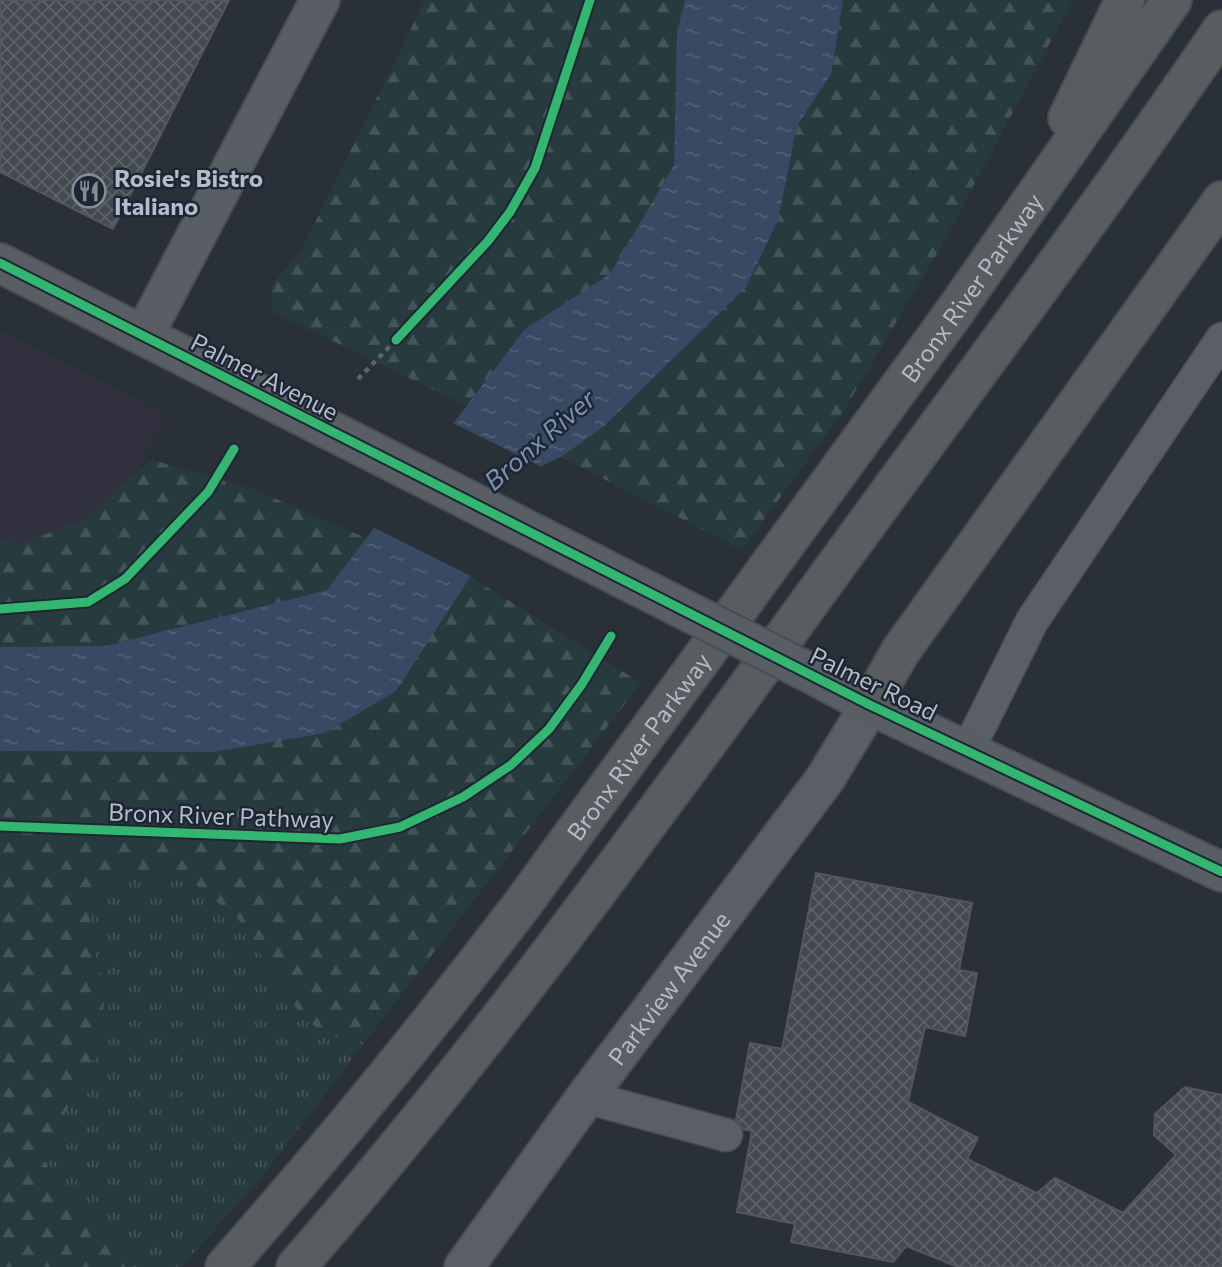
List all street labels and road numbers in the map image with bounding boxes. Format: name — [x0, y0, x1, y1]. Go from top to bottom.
street label: Bronx River Parkway — [894, 187, 1048, 387]
street label: Palmer Avenue — [186, 326, 344, 426]
street label: Palmer Road — [806, 640, 942, 726]
street label: Bronx River Parkway — [560, 647, 716, 846]
street label: Bronx River Pathway — [108, 797, 334, 833]
street label: Parkview Avenue — [601, 905, 735, 1070]

